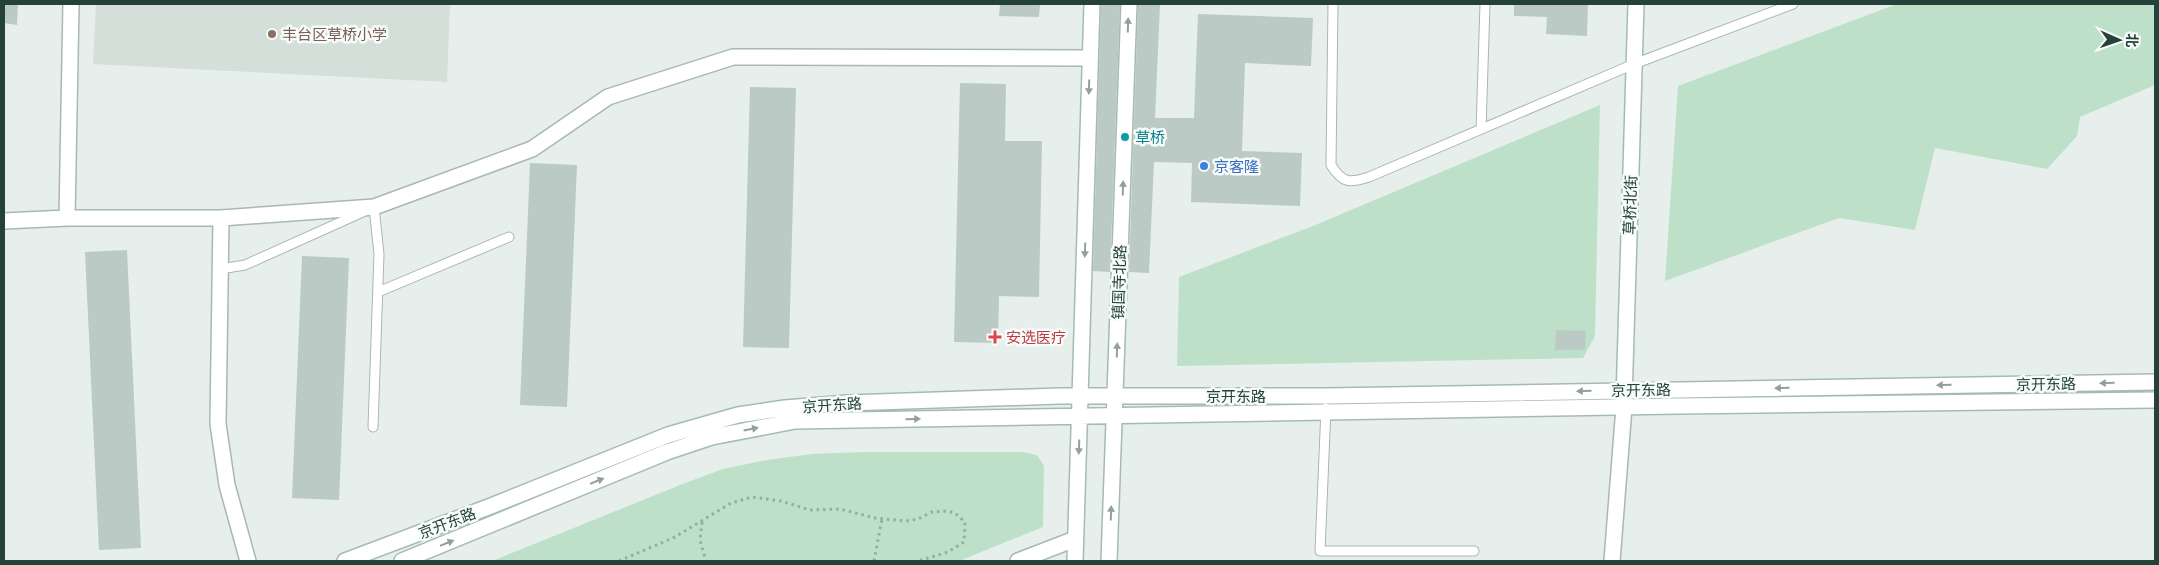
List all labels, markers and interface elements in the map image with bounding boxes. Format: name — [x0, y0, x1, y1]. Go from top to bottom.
north arrow — [2094, 15, 2144, 65]
one-way arrow — [1125, 17, 1133, 33]
place label: 丰台区草桥小学 — [282, 24, 387, 45]
marker: 丰台区草桥小学 — [266, 28, 278, 40]
text: 北 — [2122, 33, 2142, 48]
one-way arrow — [1085, 80, 1093, 96]
place label: 草桥 — [1135, 127, 1165, 148]
marker: 草桥 — [1119, 131, 1131, 143]
place label: 京客隆 — [1214, 156, 1259, 177]
marker: 京客隆 — [1198, 160, 1210, 172]
street label: 草桥北街 — [1618, 175, 1642, 235]
one-way arrow — [1119, 179, 1127, 195]
one-way arrow — [1080, 242, 1088, 258]
street label: 镇国寺北路 — [1107, 244, 1131, 320]
place label: 安选医疗 — [1006, 327, 1066, 348]
marker: 安选医疗 — [988, 330, 1002, 344]
one-way arrow — [1113, 342, 1121, 358]
street label: 京开东路 — [2016, 373, 2076, 395]
street label: 京开东路 — [1611, 379, 1671, 401]
one-way arrow — [2098, 379, 2114, 387]
one-way arrow — [1936, 381, 1952, 389]
one-way arrow — [1773, 384, 1789, 392]
street label: 京开东路 — [1206, 386, 1266, 407]
one-way arrow — [1576, 387, 1592, 395]
street label: 京开东路 — [801, 392, 863, 418]
one-way arrow — [905, 415, 921, 423]
one-way arrow — [743, 425, 759, 433]
one-way arrow — [1075, 440, 1083, 456]
one-way arrow — [590, 476, 604, 484]
street label: 京开东路 — [415, 502, 479, 544]
one-way arrow — [1107, 504, 1115, 520]
one-way arrow — [440, 538, 454, 546]

